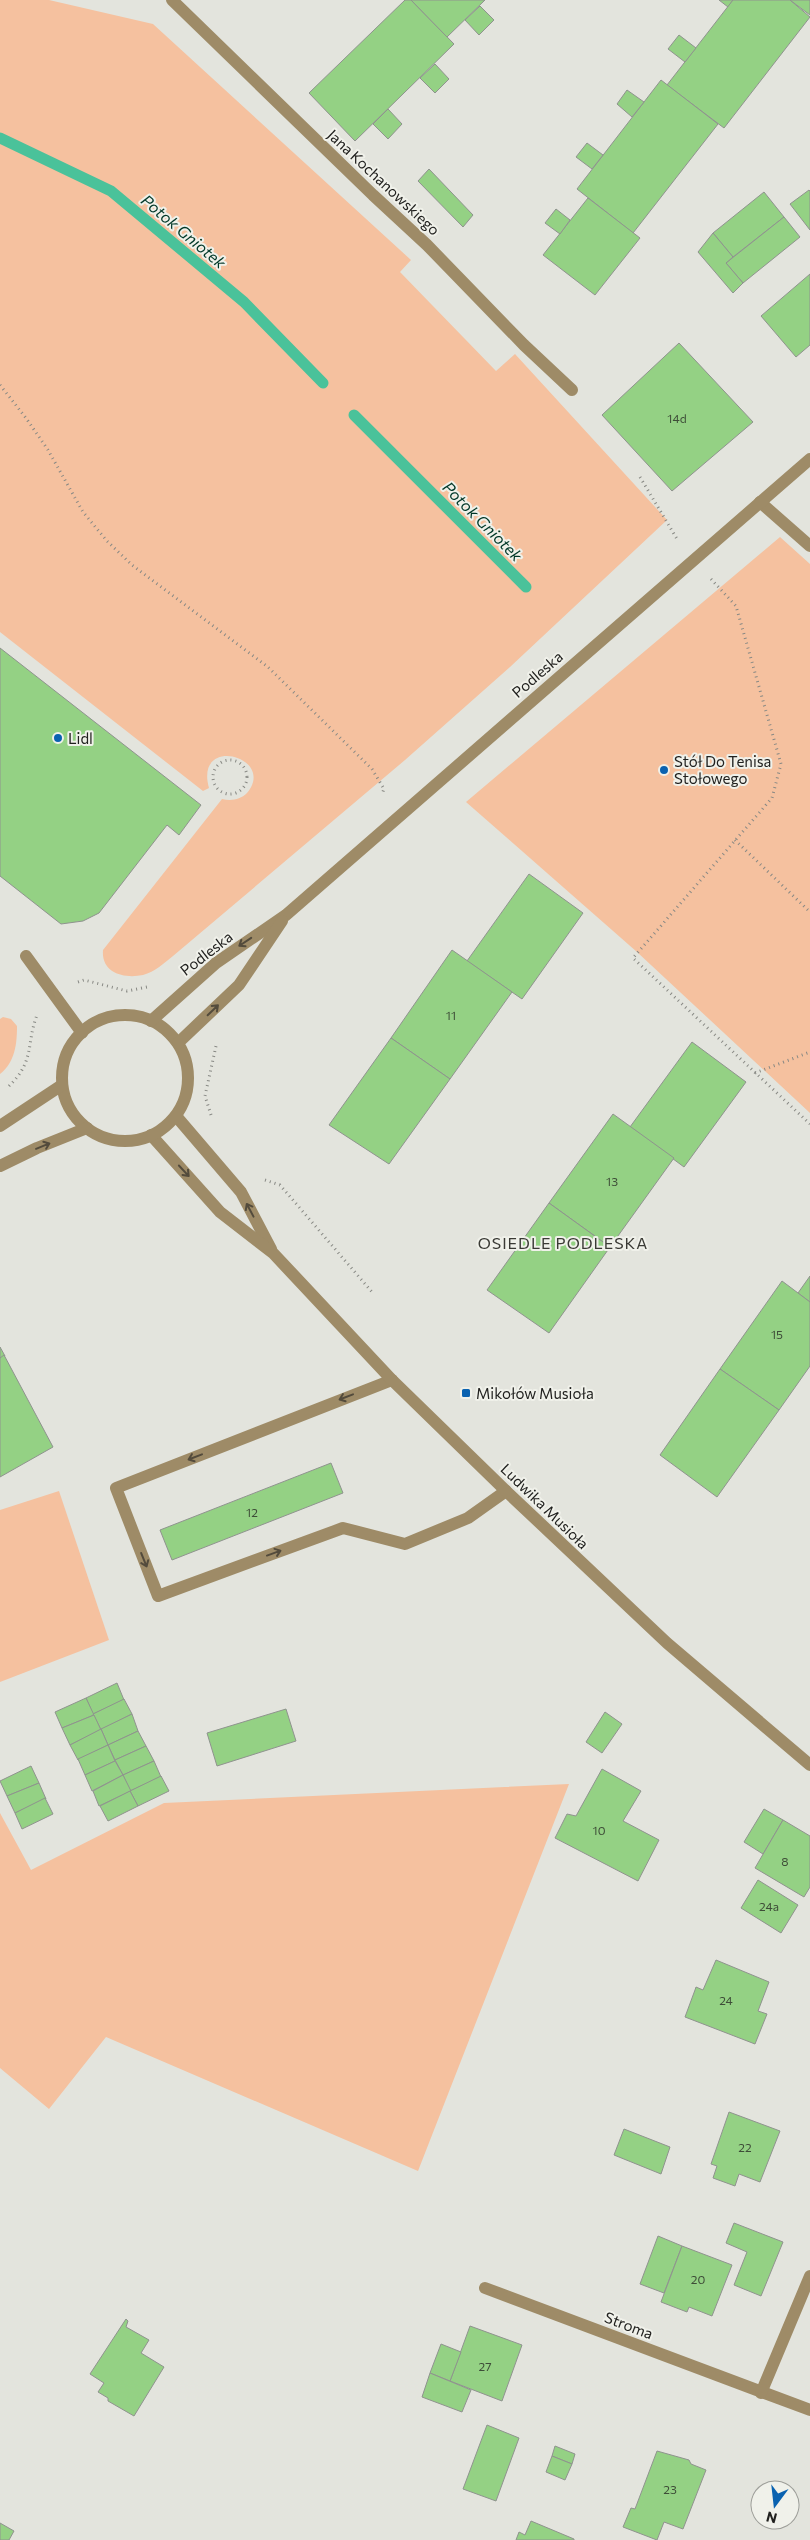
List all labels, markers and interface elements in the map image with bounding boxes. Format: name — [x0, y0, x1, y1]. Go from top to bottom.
street label: Jana Kochanowskiego — [324, 125, 444, 239]
water label: Potok Gniotek — [138, 190, 230, 272]
house number: 14d — [667, 411, 687, 425]
water label: Potok Gniotek — [439, 477, 527, 565]
street label: Podleska — [508, 647, 566, 701]
place label: Lidl — [68, 729, 93, 747]
marker: Lidl — [52, 732, 64, 744]
place label: Stół Do Tenisa Stołowego — [674, 752, 771, 787]
marker: Stół Do Tenisa Stołowego — [658, 764, 670, 776]
street label: Podleska — [176, 927, 236, 979]
one-way arrow — [239, 937, 253, 947]
one-way arrow — [207, 1004, 219, 1016]
house number: 11 — [446, 1008, 456, 1022]
one-way arrow — [35, 1140, 50, 1150]
one-way arrow — [177, 1164, 189, 1177]
house number: 13 — [606, 1174, 618, 1188]
one-way arrow — [245, 1203, 255, 1218]
district label: OSIEDLE PODLESKA — [478, 1233, 648, 1252]
house number: 15 — [771, 1327, 783, 1341]
place label: Mikołów Musioła — [476, 1384, 594, 1402]
marker: Mikołów Musioła — [460, 1387, 472, 1399]
one-way arrow — [339, 1393, 354, 1403]
one-way arrow — [188, 1452, 203, 1462]
street label: Ludwika Musioła — [497, 1460, 593, 1552]
house number: 12 — [246, 1505, 258, 1519]
one-way arrow — [266, 1548, 282, 1557]
one-way arrow — [140, 1551, 149, 1567]
house number: 10 — [593, 1823, 606, 1837]
house number: 8 — [781, 1854, 789, 1868]
house number: 24a — [759, 1899, 779, 1913]
house number: 24 — [719, 1993, 733, 2007]
house number: 22 — [738, 2140, 752, 2154]
house number: 20 — [691, 2272, 705, 2286]
street label: Stroma — [602, 2308, 656, 2342]
house number: 27 — [479, 2359, 491, 2373]
north arrow — [750, 2480, 800, 2530]
house number: 23 — [663, 2482, 677, 2496]
text: N — [764, 2508, 779, 2528]

